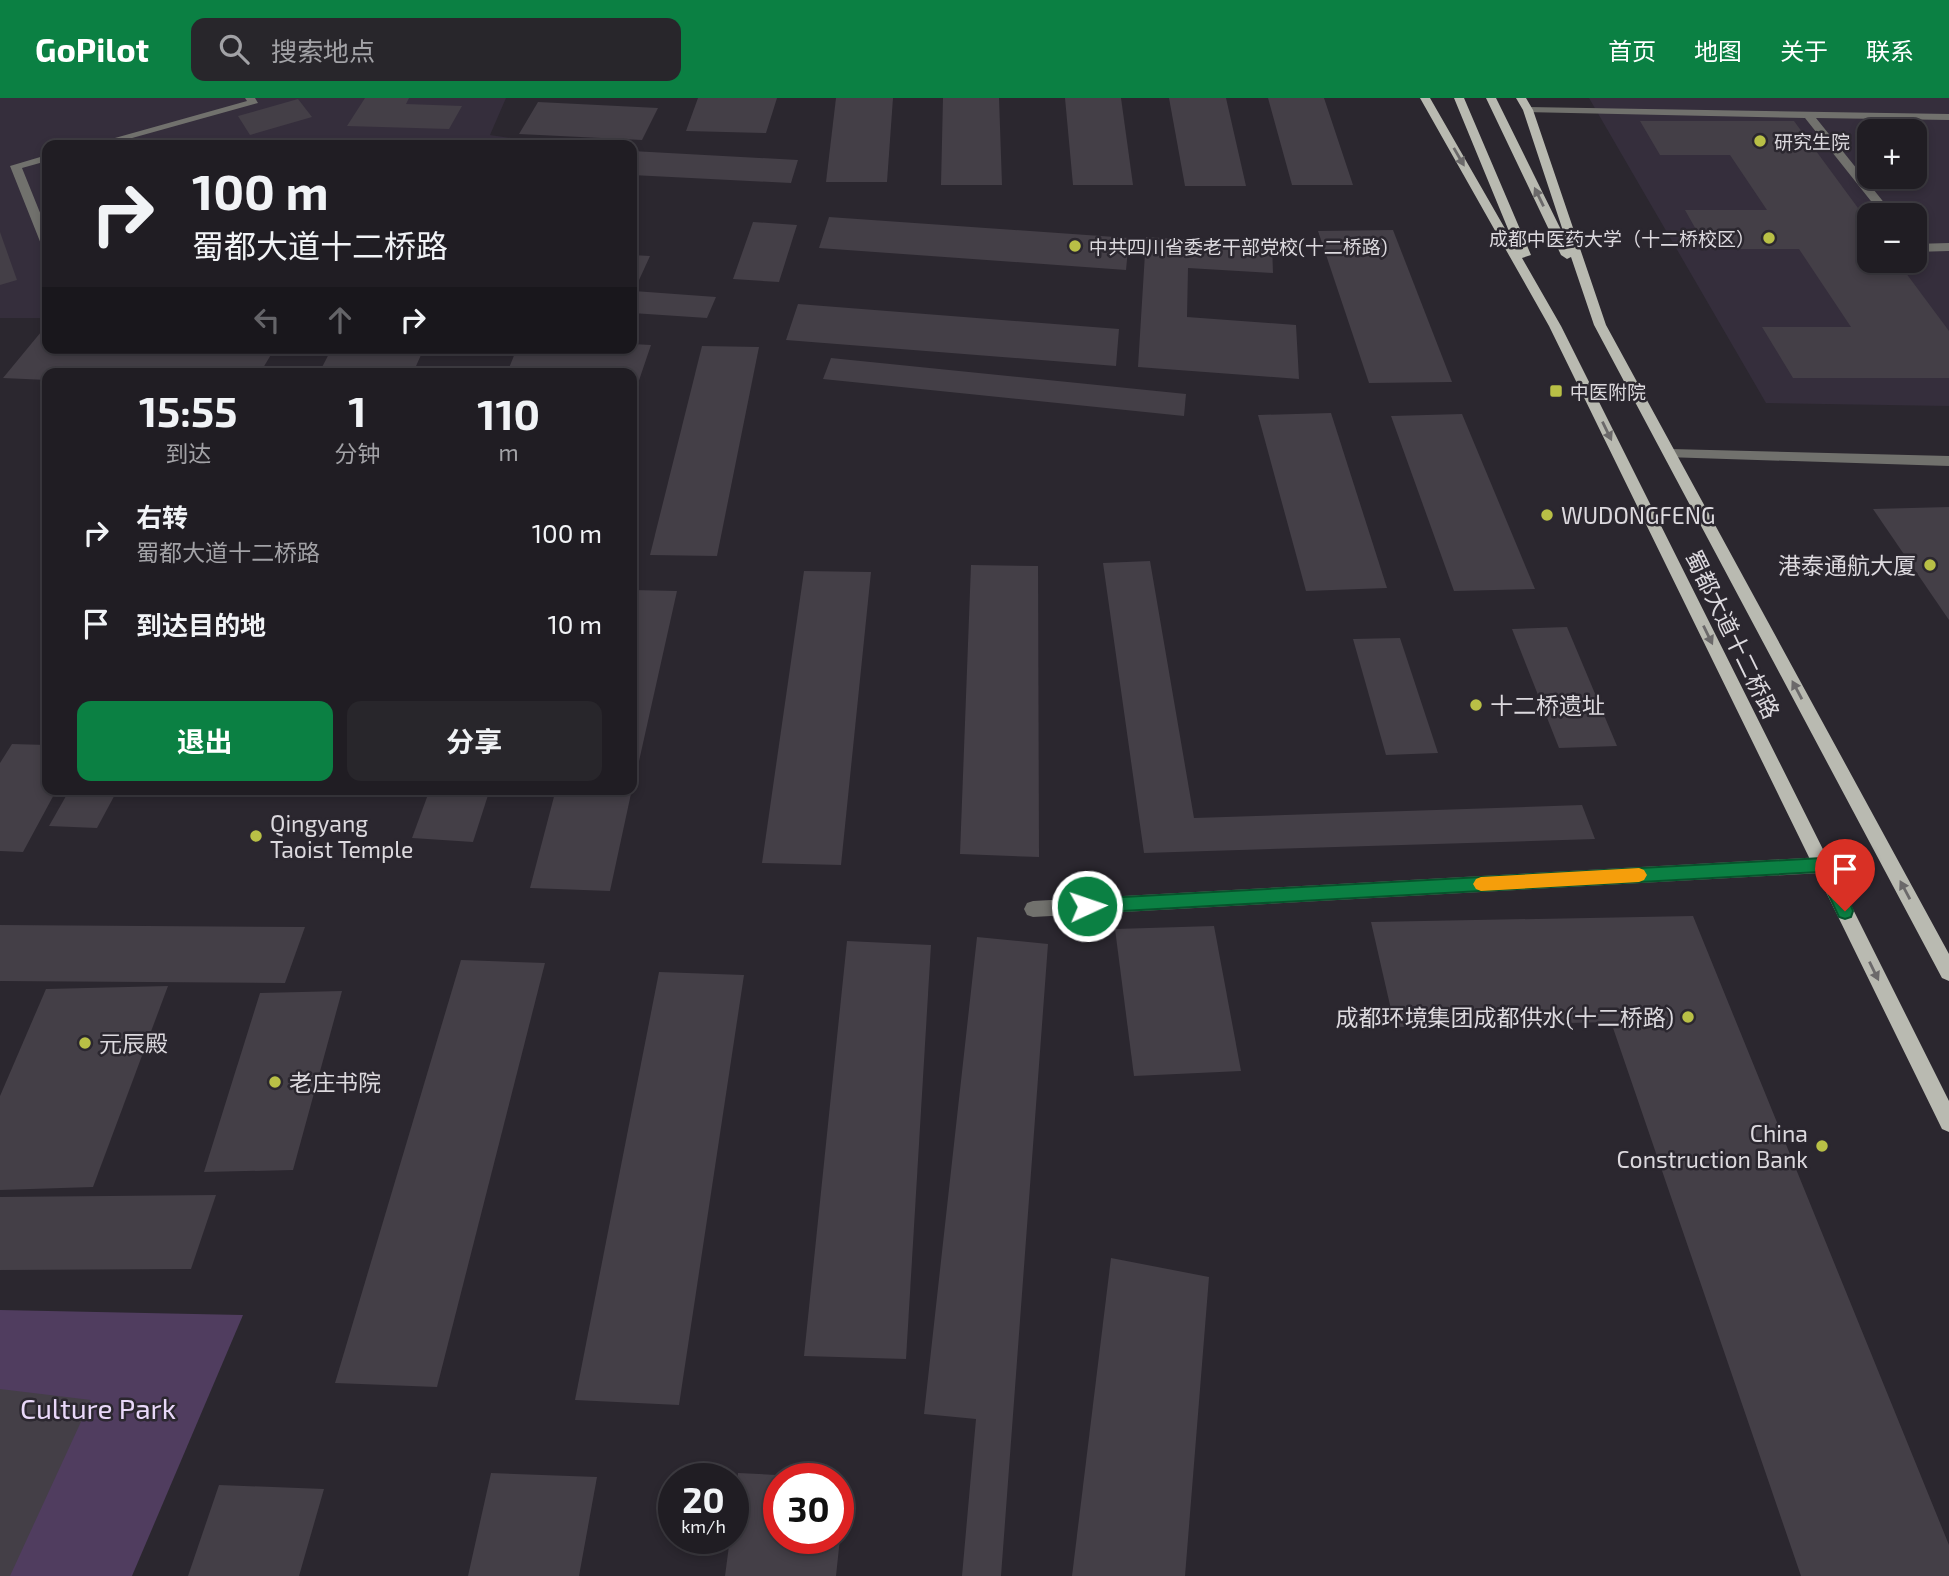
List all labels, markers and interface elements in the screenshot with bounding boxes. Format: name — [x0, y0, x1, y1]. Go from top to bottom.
search box — [191, 18, 681, 81]
text: GoPilot — [35, 29, 149, 69]
icon: search — [215, 30, 253, 68]
text: 搜索地点 — [271, 35, 375, 66]
text: 首页 — [1608, 36, 1656, 65]
text: 地图 — [1694, 36, 1742, 65]
text: 关于 — [1780, 36, 1828, 65]
text: 联系 — [1866, 36, 1914, 65]
map controls — [1857, 119, 1927, 273]
button: + — [1857, 119, 1927, 189]
place label: 研究生院 — [1774, 130, 1850, 153]
marker: 研究生院 — [1752, 133, 1768, 149]
one-way arrow — [1453, 148, 1465, 167]
text: 100 m — [192, 161, 329, 220]
icon: right — [77, 168, 168, 259]
one-way arrow — [1533, 187, 1545, 207]
button: − — [1857, 203, 1927, 273]
text: 蜀都大道十二桥路 — [192, 226, 448, 264]
place label: 成都中医药大学（十二桥校区） — [1489, 227, 1755, 250]
marker: 成都中医药大学（十二桥校区） — [1761, 230, 1777, 246]
place label: 中共四川省委老干部党校(十二桥路) — [1089, 235, 1388, 258]
marker: 中共四川省委老干部党校(十二桥路) — [1067, 238, 1083, 254]
icon: left — [248, 301, 286, 339]
icon: ahead — [321, 301, 359, 339]
icon: right — [394, 301, 432, 339]
place label: 中医附院 — [1570, 380, 1646, 403]
marker: 中医附院 — [1548, 383, 1564, 399]
text: 15:55 — [139, 385, 237, 435]
text: 1 — [348, 385, 366, 435]
text: 110 — [477, 388, 540, 438]
one-way arrow — [1601, 421, 1612, 441]
text: m — [499, 438, 519, 466]
text: 到达 — [165, 439, 211, 467]
text: 分钟 — [334, 439, 380, 467]
text: 右转 — [136, 501, 188, 532]
place label: WUDONGFENG — [1561, 501, 1715, 529]
marker: WUDONGFENG — [1539, 507, 1555, 523]
icon: right — [77, 514, 115, 552]
text: 100 m — [532, 517, 602, 548]
text: 蜀都大道十二桥路 — [136, 538, 320, 566]
street label: 蜀都大道十二桥路 — [1680, 545, 1786, 723]
place label: 港泰通航大厦 — [1778, 551, 1916, 579]
marker: 港泰通航大厦 — [1922, 557, 1938, 573]
icon: arrive — [77, 605, 115, 643]
text: 10 m — [547, 608, 602, 639]
text: 到达目的地 — [136, 609, 266, 640]
one-way arrow — [1703, 625, 1714, 645]
one-way arrow — [1791, 680, 1803, 700]
place label: 十二桥遗址 — [1490, 691, 1605, 719]
marker: 十二桥遗址 — [1468, 697, 1484, 713]
button: 退出 — [77, 701, 333, 781]
button: 分享 — [347, 701, 602, 781]
place label: Qingyang Taoist Temple — [270, 809, 413, 863]
marker: Qingyang Taoist Temple — [248, 828, 264, 844]
pin — [1815, 839, 1875, 911]
icon: arrive — [1826, 850, 1864, 888]
position arrow — [1050, 869, 1124, 943]
one-way arrow — [1899, 881, 1911, 900]
one-way arrow — [1869, 961, 1880, 981]
place label: 成都环境集团成都供水(十二桥路) — [1335, 1003, 1674, 1031]
marker: 成都环境集团成都供水(十二桥路) — [1680, 1009, 1696, 1025]
place label: 元辰殿 — [99, 1029, 168, 1057]
marker: 元辰殿 — [77, 1035, 93, 1051]
place label: 老庄书院 — [289, 1068, 381, 1096]
marker: 老庄书院 — [267, 1074, 283, 1090]
place label: China Construction Bank — [1616, 1119, 1808, 1173]
marker: China Construction Bank — [1814, 1138, 1830, 1154]
park label: Culture Park — [20, 1391, 176, 1425]
speed limit sign: 30 — [763, 1463, 854, 1554]
text: 20 — [682, 1478, 725, 1520]
text: km/h — [681, 1515, 726, 1537]

